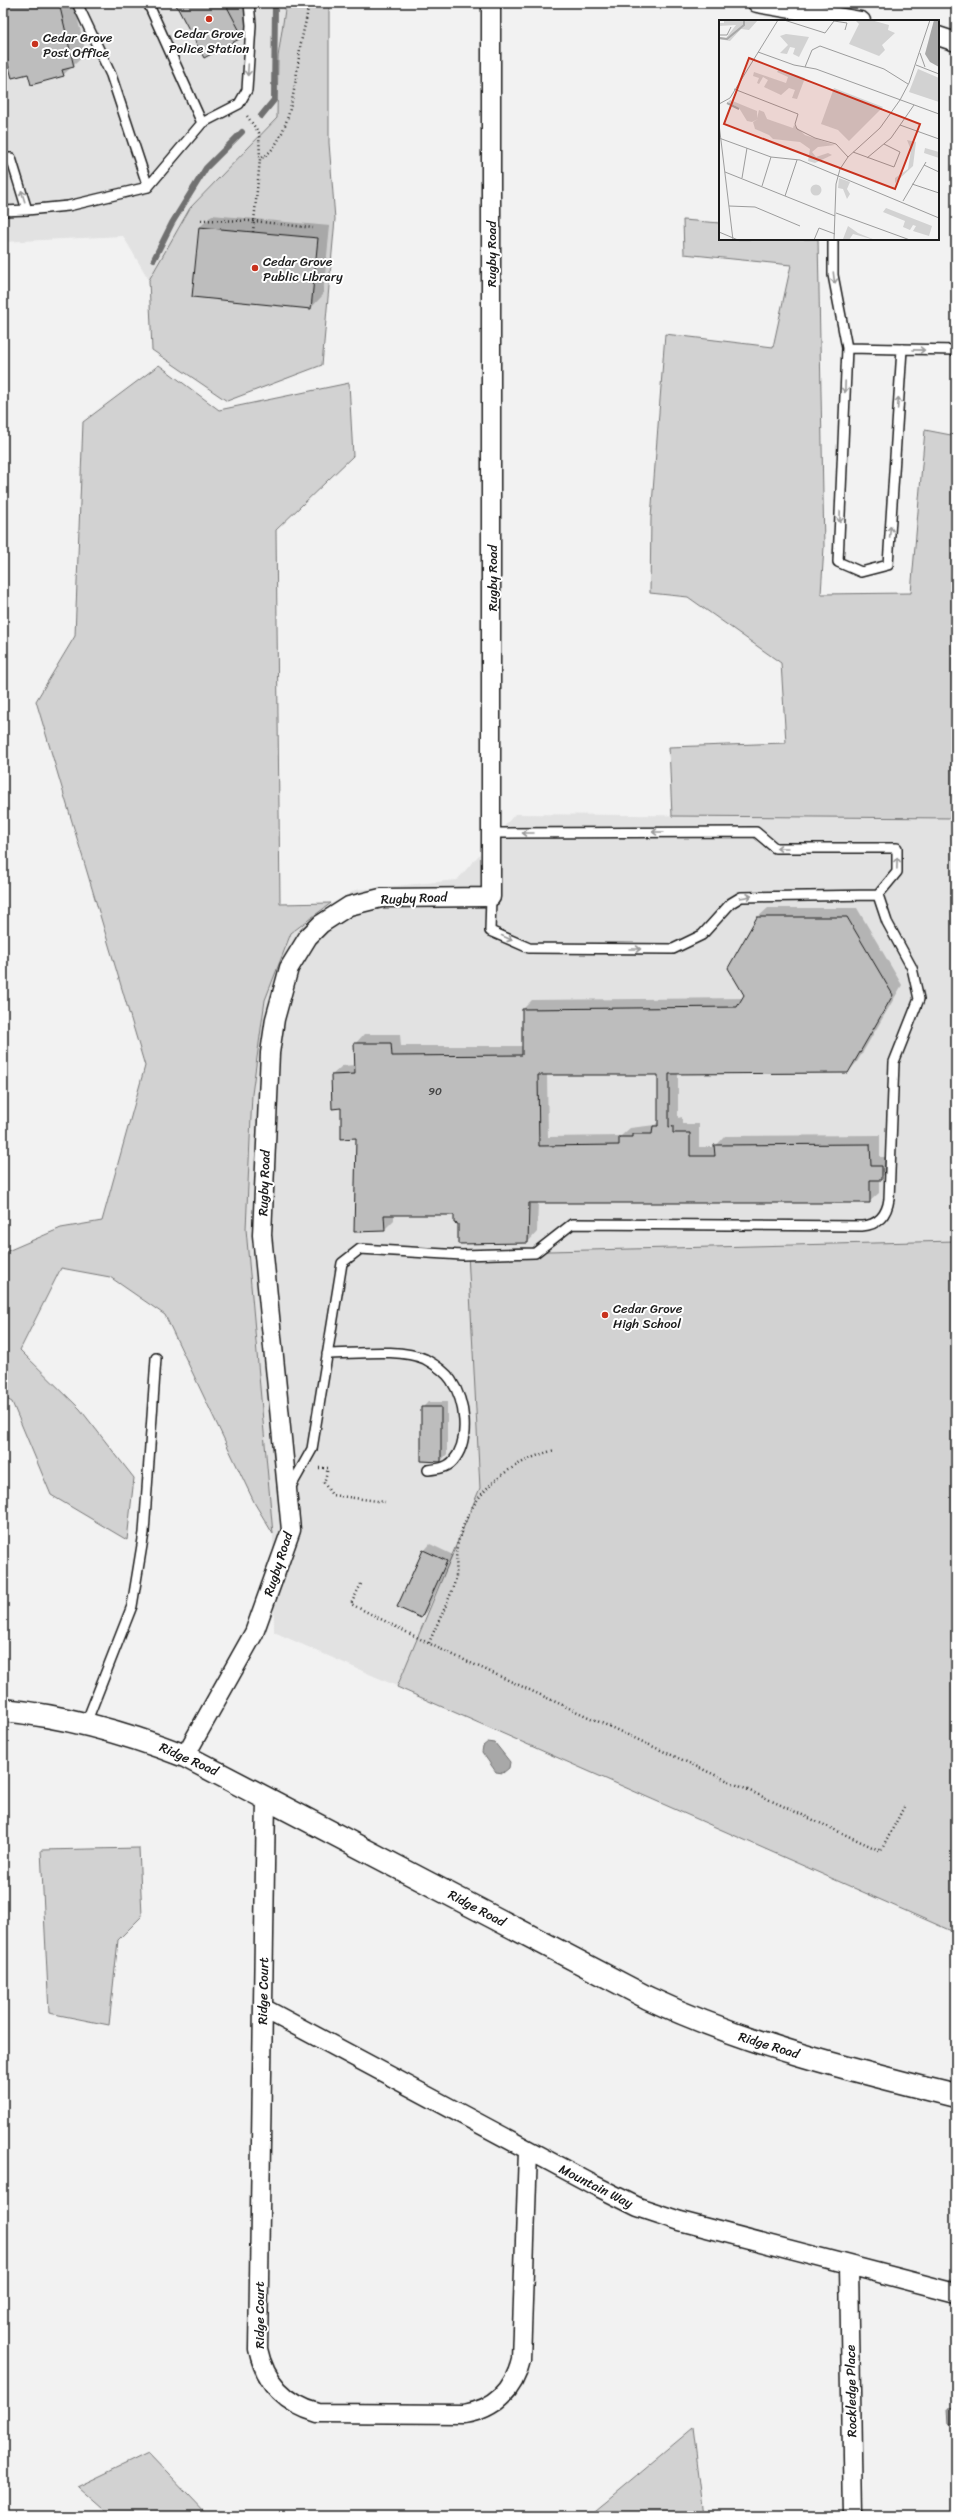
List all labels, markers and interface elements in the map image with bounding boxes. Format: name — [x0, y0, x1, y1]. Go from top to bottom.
marker: Cedar Grove Police Station — [204, 14, 214, 24]
inset map — [719, 20, 939, 240]
place label: Cedar Grove Police Station — [169, 22, 249, 60]
place label: Cedar Grove Post Office — [43, 26, 113, 64]
marker: Cedar Grove Post Office — [30, 39, 40, 49]
one-way arrow — [245, 63, 252, 76]
one-way arrow — [19, 190, 26, 203]
street label: Rugby Road — [480, 220, 503, 287]
place label: Cedar Grove Public Library — [263, 250, 343, 288]
marker: Cedar Grove Public Library — [250, 263, 260, 273]
one-way arrow — [830, 271, 838, 284]
one-way arrow — [912, 346, 925, 354]
one-way arrow — [841, 380, 849, 393]
one-way arrow — [895, 397, 902, 410]
one-way arrow — [836, 510, 844, 523]
one-way arrow — [886, 526, 894, 539]
street label: Rugby Road — [481, 544, 504, 611]
one-way arrow — [652, 828, 665, 836]
one-way arrow — [522, 829, 535, 837]
one-way arrow — [776, 844, 789, 852]
one-way arrow — [893, 857, 901, 870]
street label: Rugby Road — [380, 885, 449, 911]
one-way arrow — [739, 893, 752, 901]
one-way arrow — [501, 935, 513, 943]
one-way arrow — [628, 945, 641, 953]
house number: 90 — [428, 1082, 442, 1101]
street label: Rugby Road — [251, 1148, 277, 1217]
place label: Cedar Grove High School — [613, 1297, 683, 1335]
marker: Cedar Grove High School — [600, 1310, 610, 1320]
street label: Rugby Road — [257, 1528, 300, 1599]
street label: Ridge Road — [156, 1736, 223, 1783]
street label: Ridge Road — [444, 1883, 511, 1933]
street label: Ridge Court — [251, 1957, 275, 2025]
street label: Ridge Road — [736, 2025, 803, 2065]
street label: Mountain Way — [555, 2157, 637, 2215]
street label: Ridge Court — [248, 2281, 271, 2349]
street label: Rockledge Place — [839, 2344, 863, 2438]

